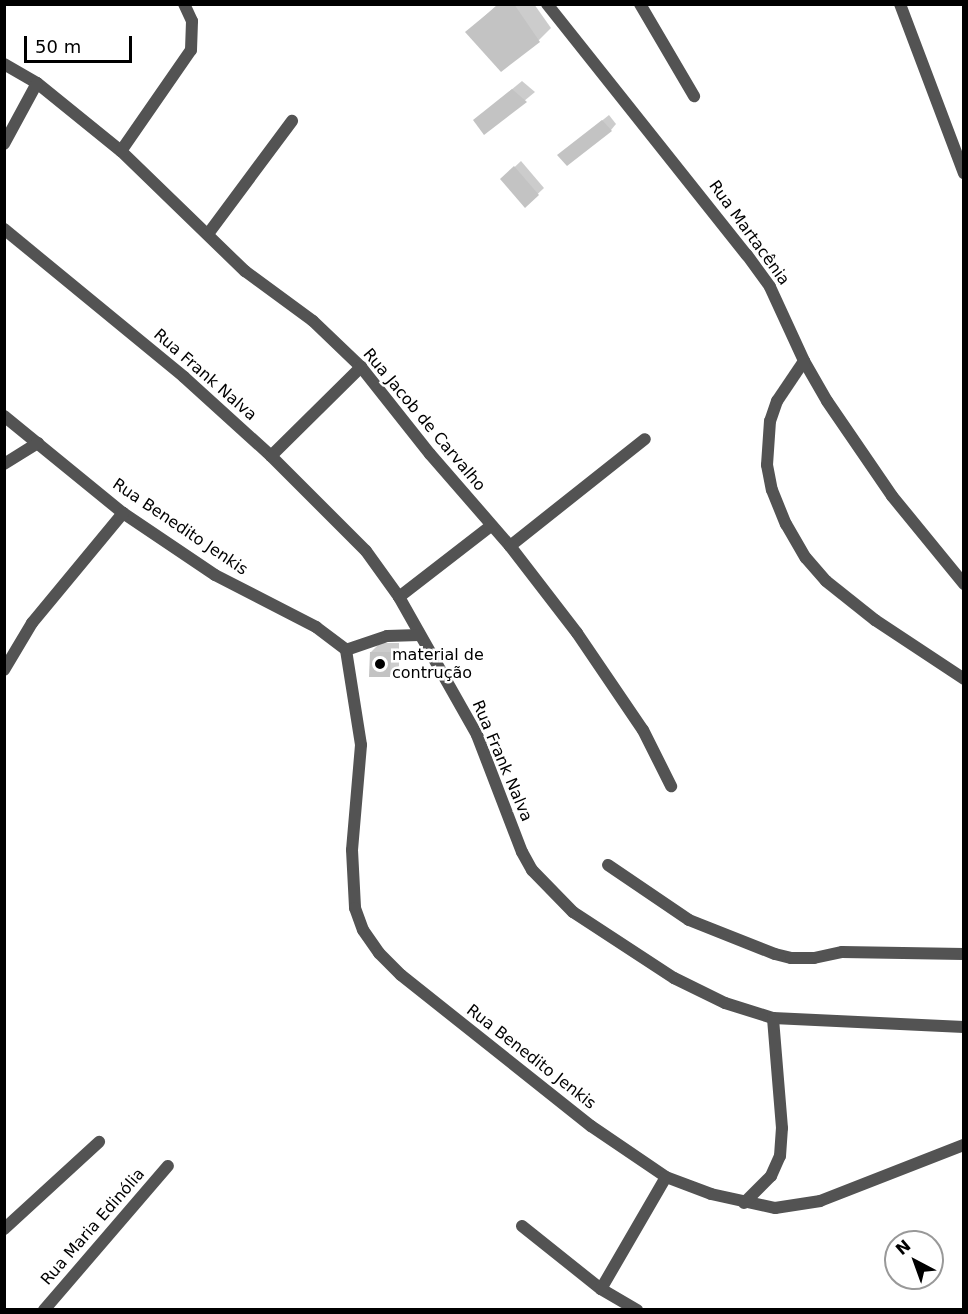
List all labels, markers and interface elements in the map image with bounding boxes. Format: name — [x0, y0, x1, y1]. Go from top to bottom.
scale bar — [27, 24, 135, 62]
text: 50 m — [35, 36, 81, 57]
street label: Rua Martacênia — [705, 177, 793, 289]
street label: Rua Frank Nalva — [150, 325, 260, 425]
street label: Rua Jacob de Carvalho — [359, 345, 489, 495]
street label: Rua Benedito Jenkis — [109, 475, 251, 579]
place label: material de contrução — [392, 645, 484, 683]
marker: material de contrução — [373, 657, 387, 671]
street label: Rua Frank Nalva — [468, 697, 536, 825]
street label: Rua Benedito Jenkis — [463, 1001, 599, 1113]
street label: Rua Maria Edinólia — [37, 1165, 149, 1289]
north arrow — [884, 1230, 944, 1290]
text: N — [892, 1236, 914, 1259]

